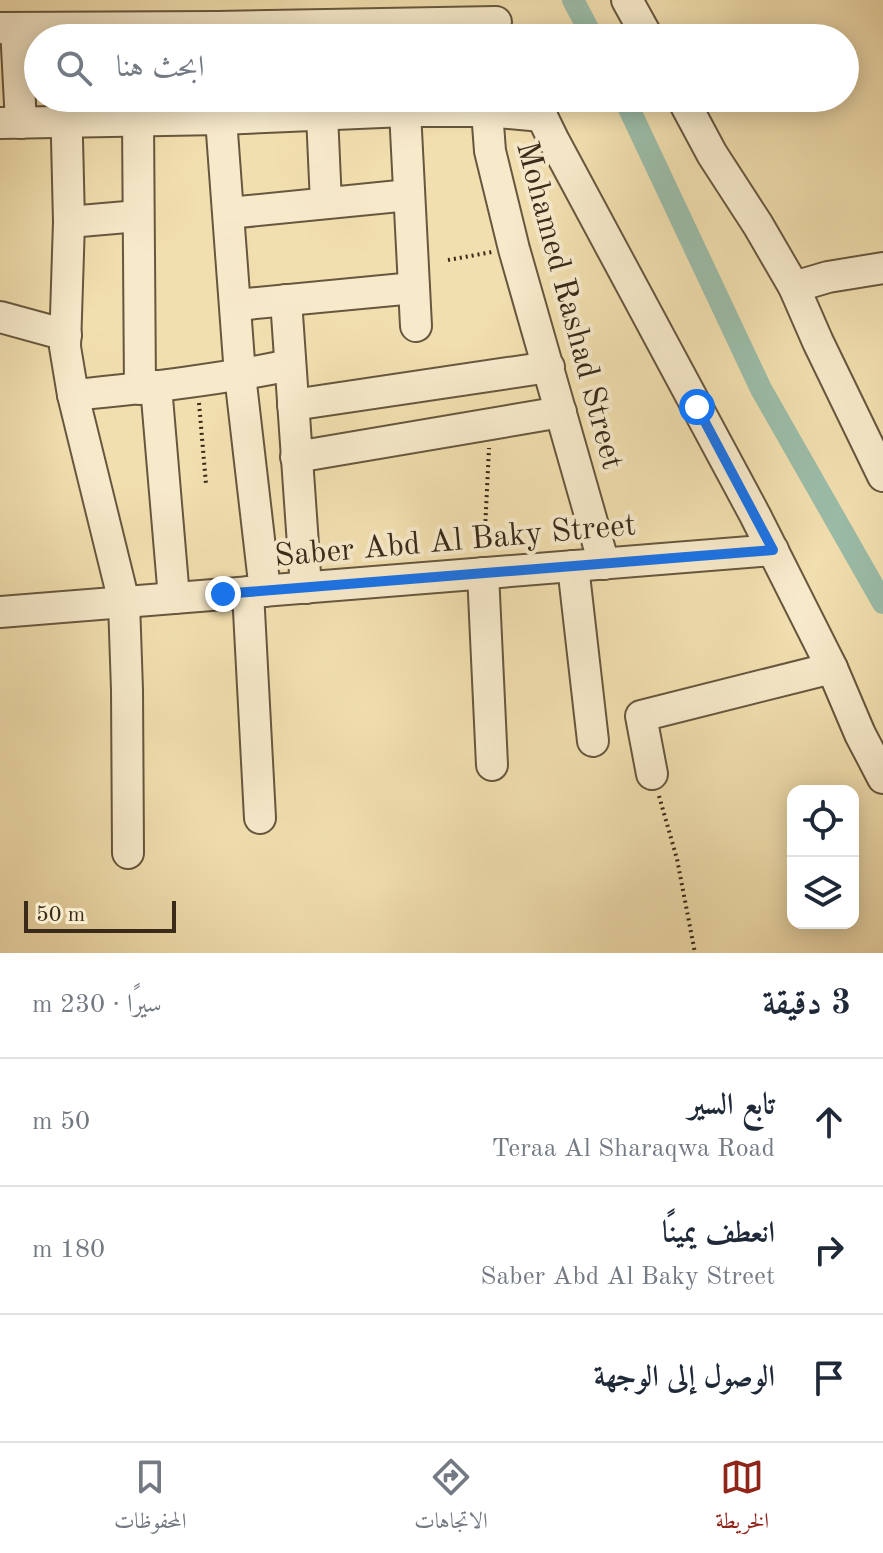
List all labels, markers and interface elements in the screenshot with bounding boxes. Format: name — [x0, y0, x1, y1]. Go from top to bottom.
search box — [24, 24, 859, 112]
icon: search — [52, 46, 96, 90]
text: ابحث هنا — [116, 53, 204, 83]
street label: Mohamed Rashad Street — [509, 138, 627, 473]
route start — [679, 389, 715, 425]
street label: Saber Abd Al Baky Street — [273, 510, 637, 574]
route end — [205, 576, 241, 612]
map controls — [787, 785, 859, 929]
button: locate — [787, 785, 859, 857]
button: layers — [787, 857, 859, 929]
scale bar — [24, 897, 176, 933]
text: 50 m — [36, 904, 85, 926]
text: 3 دقيقة — [762, 987, 851, 1021]
text: سيرًا · 230 m — [32, 992, 162, 1018]
text: تابع السير — [688, 1091, 775, 1121]
icon: ahead — [807, 1100, 851, 1144]
text: 50 m — [32, 1109, 90, 1135]
text: Teraa Al Sharaqwa Road — [491, 1136, 775, 1162]
text: انعطف يمينًا — [662, 1219, 775, 1249]
icon: right — [807, 1228, 851, 1272]
text: 180 m — [32, 1237, 105, 1263]
text: Saber Abd Al Baky Street — [480, 1264, 775, 1290]
icon: arrive — [807, 1356, 851, 1400]
text: الوصول إلى الوجهة — [594, 1363, 775, 1393]
tab: المحفوظات — [114, 1455, 186, 1542]
tab: الاتجاهات — [414, 1455, 488, 1542]
tab: الخريطة — [716, 1455, 769, 1542]

